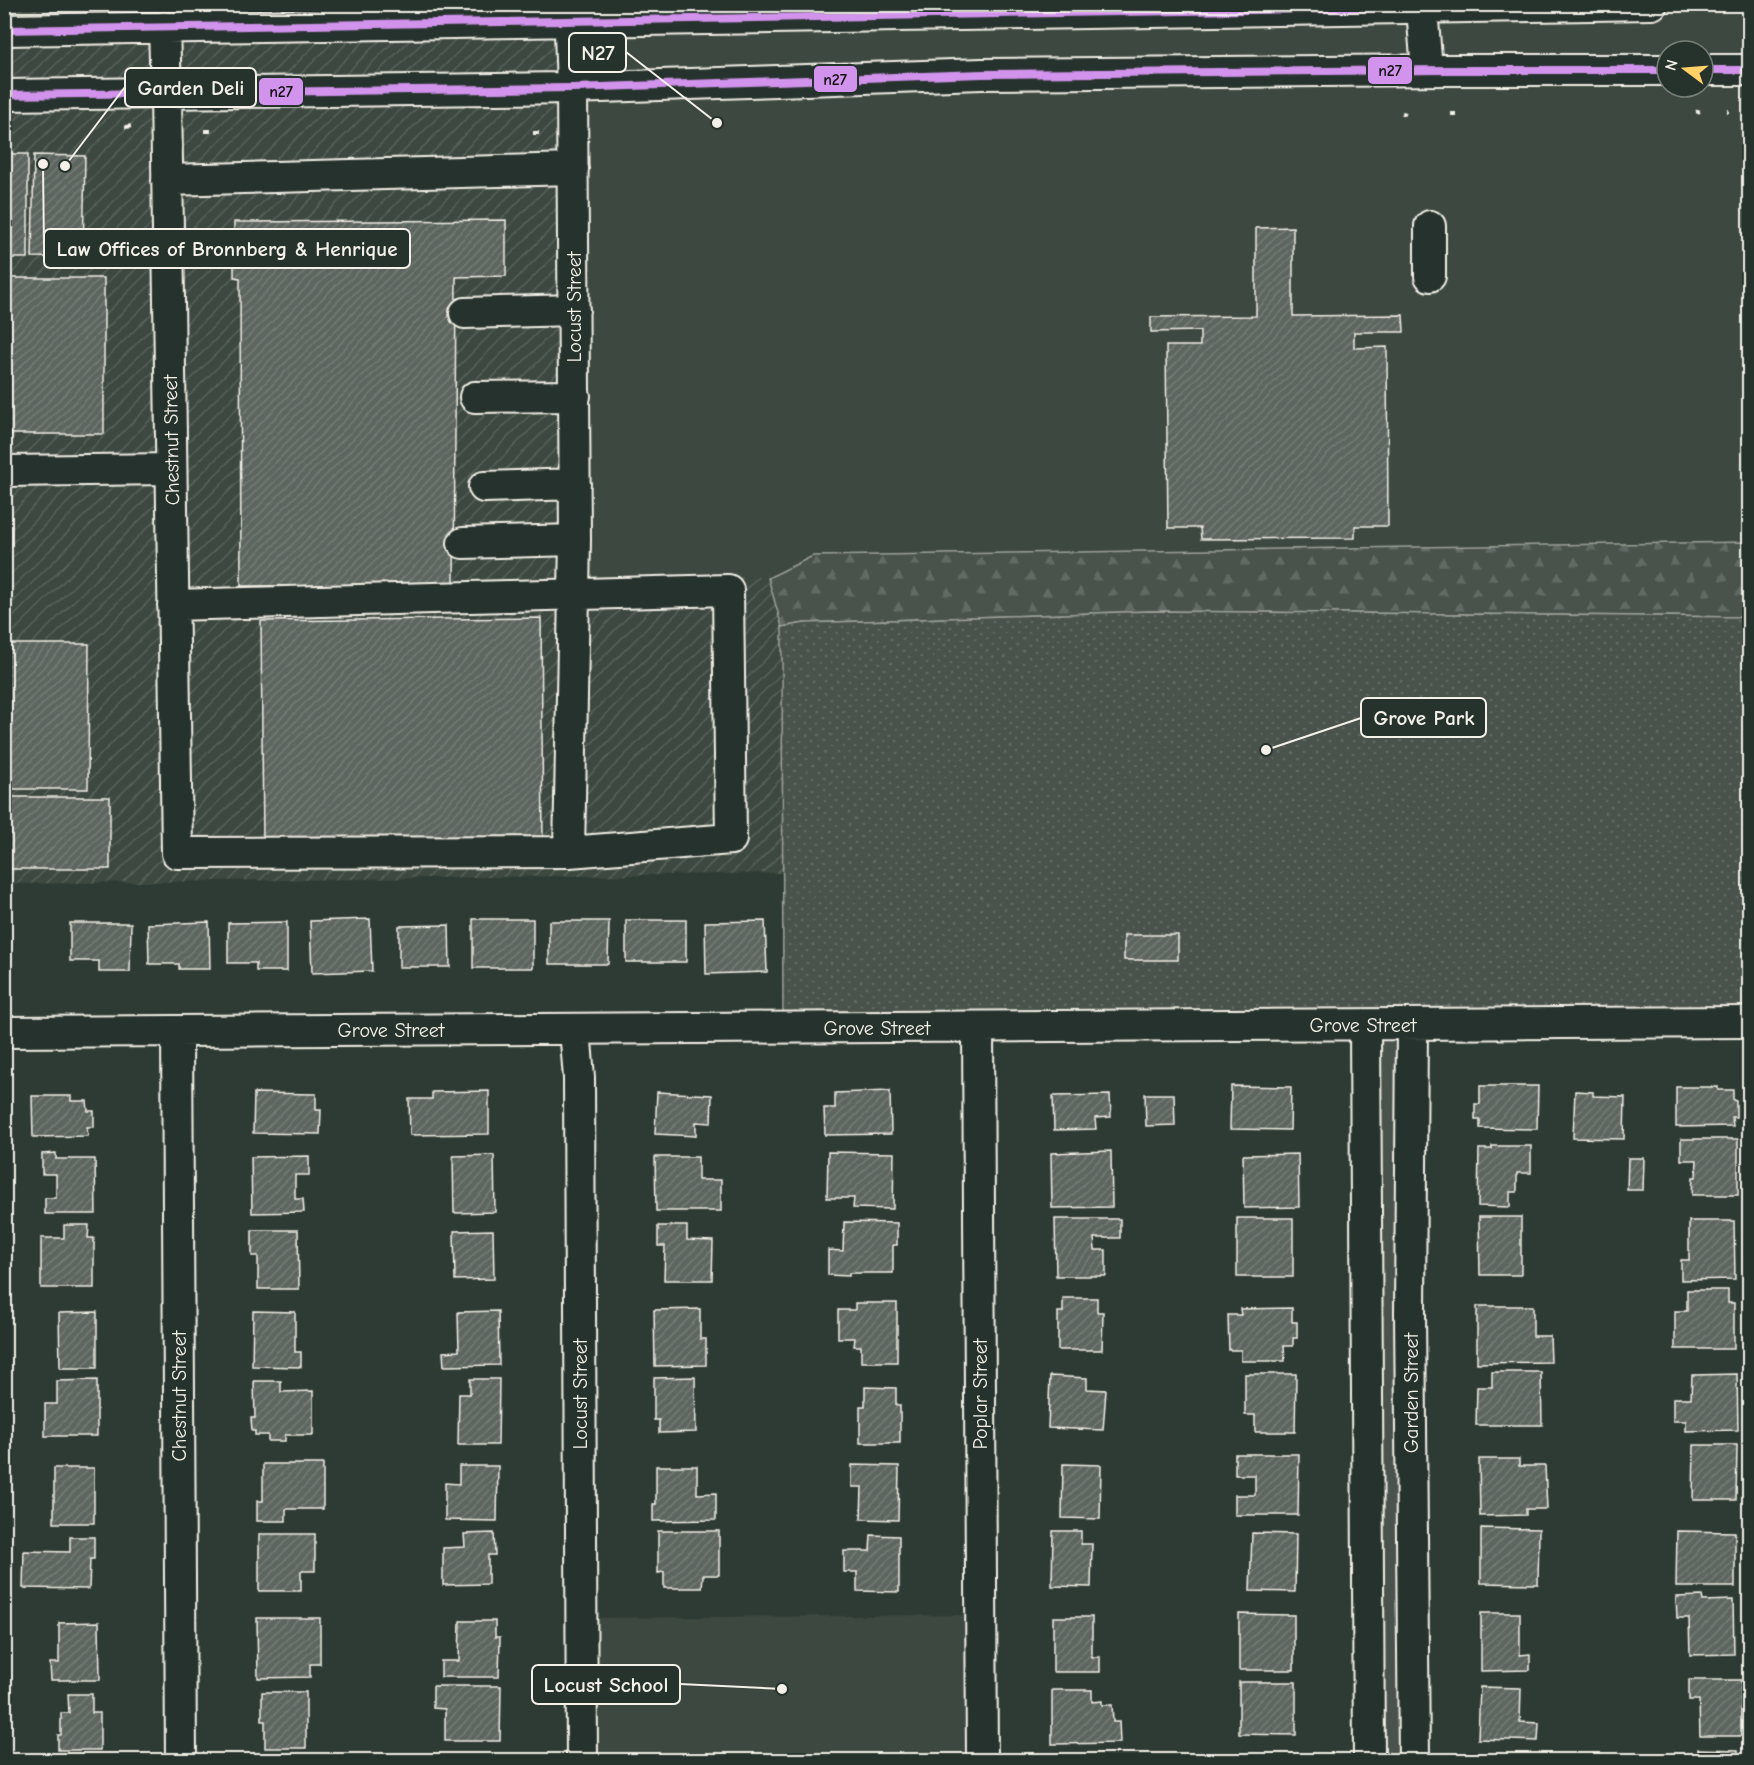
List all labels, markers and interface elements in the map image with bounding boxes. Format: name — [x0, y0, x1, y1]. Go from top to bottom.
callout: N27 — [569, 33, 626, 72]
north arrow — [1655, 39, 1715, 99]
text: N27 — [581, 41, 615, 65]
line badge: n27 — [1367, 56, 1413, 85]
text: N — [1661, 58, 1682, 73]
text: n27 — [1378, 62, 1403, 80]
line badge: n27 — [813, 65, 858, 93]
callout: Garden Deli — [125, 68, 256, 107]
text: n27 — [823, 71, 848, 89]
text: Garden Deli — [138, 76, 244, 100]
line badge: n27 — [258, 77, 304, 106]
text: n27 — [269, 83, 294, 101]
callout: Law Offices of Bronnberg & Henrique — [44, 229, 410, 268]
text: Law Offices of Bronnberg & Henrique — [56, 237, 398, 261]
street label: Locust Street — [563, 250, 586, 362]
street label: Chestnut Street — [159, 373, 184, 506]
callout: Grove Park — [1361, 698, 1486, 737]
text: Grove Park — [1373, 706, 1475, 730]
street label: Grove Street — [1309, 1014, 1418, 1037]
street label: Grove Street — [823, 1017, 932, 1040]
street label: Grove Street — [337, 1019, 446, 1042]
street label: Chestnut Street — [168, 1329, 191, 1461]
street label: Garden Street — [1400, 1332, 1423, 1453]
street label: Locust Street — [569, 1337, 592, 1449]
street label: Poplar Street — [969, 1337, 992, 1449]
callout: Locust School — [532, 1665, 680, 1704]
text: Locust School — [544, 1673, 668, 1697]

